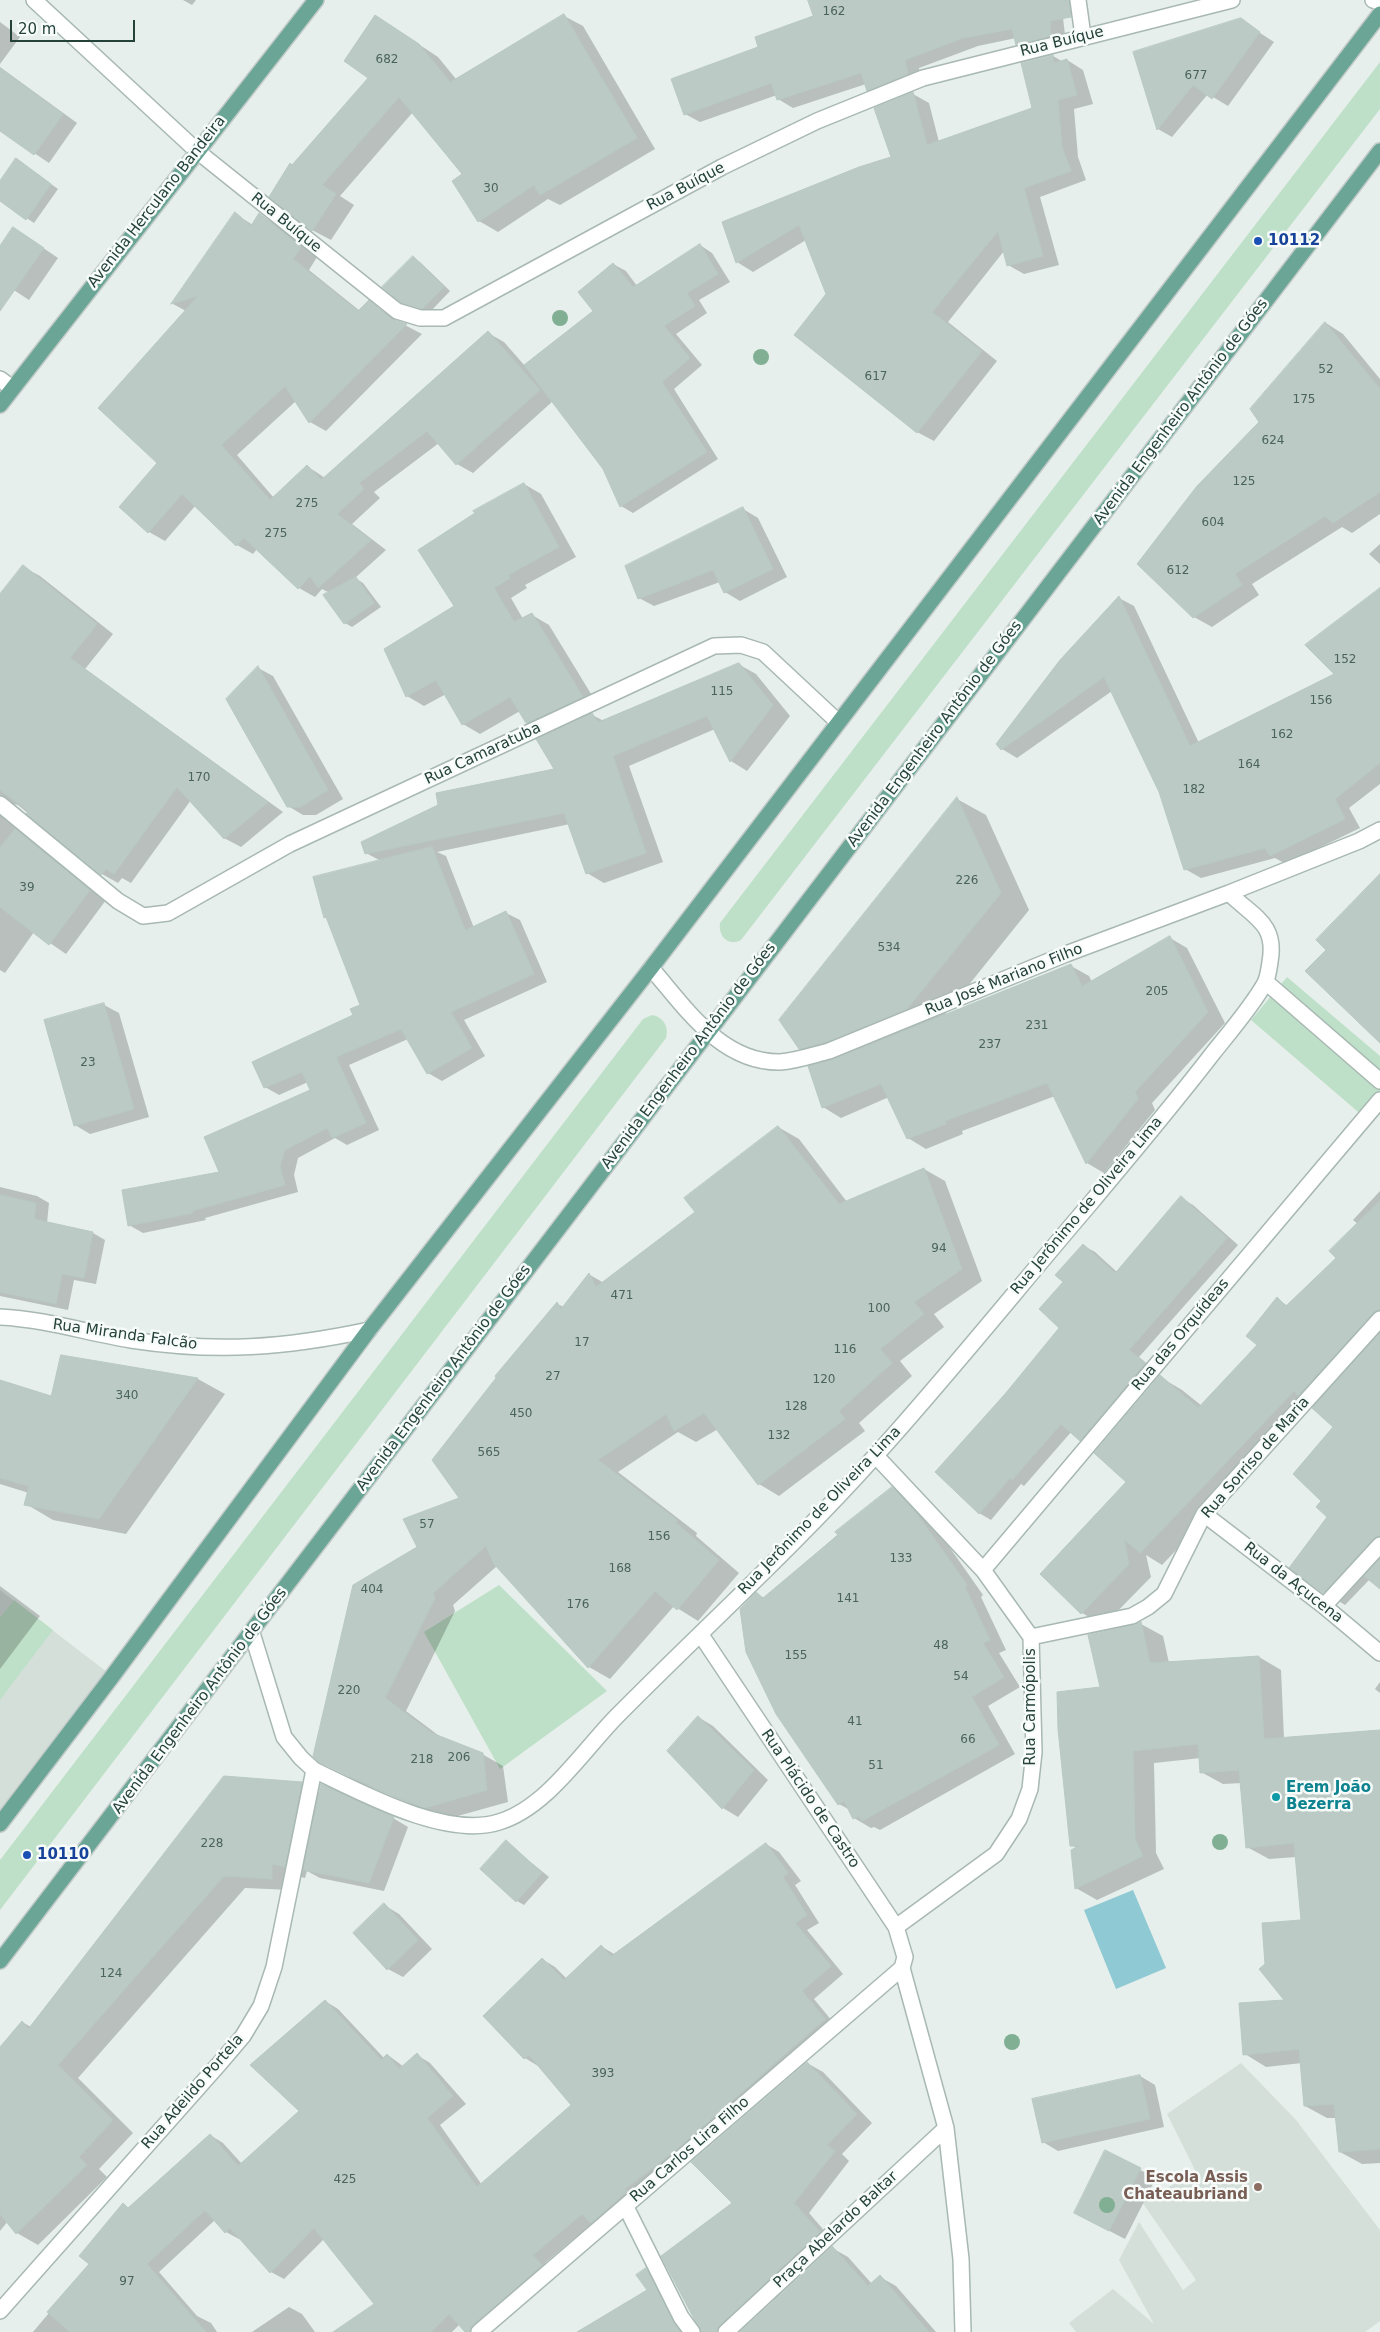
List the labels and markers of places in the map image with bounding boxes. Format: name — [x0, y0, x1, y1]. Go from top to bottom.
place label: 10112 — [1268, 232, 1320, 250]
marker: 10112 — [1252, 235, 1264, 247]
place label: Erem João Bezerra — [1286, 1779, 1371, 1814]
marker: Erem João Bezerra — [1270, 1791, 1282, 1803]
place label: 10110 — [37, 1846, 89, 1864]
marker: 10110 — [21, 1849, 33, 1861]
place label: Escola Assis Chateaubriand — [1123, 2169, 1248, 2204]
marker: Escola Assis Chateaubriand — [1252, 2181, 1264, 2193]

